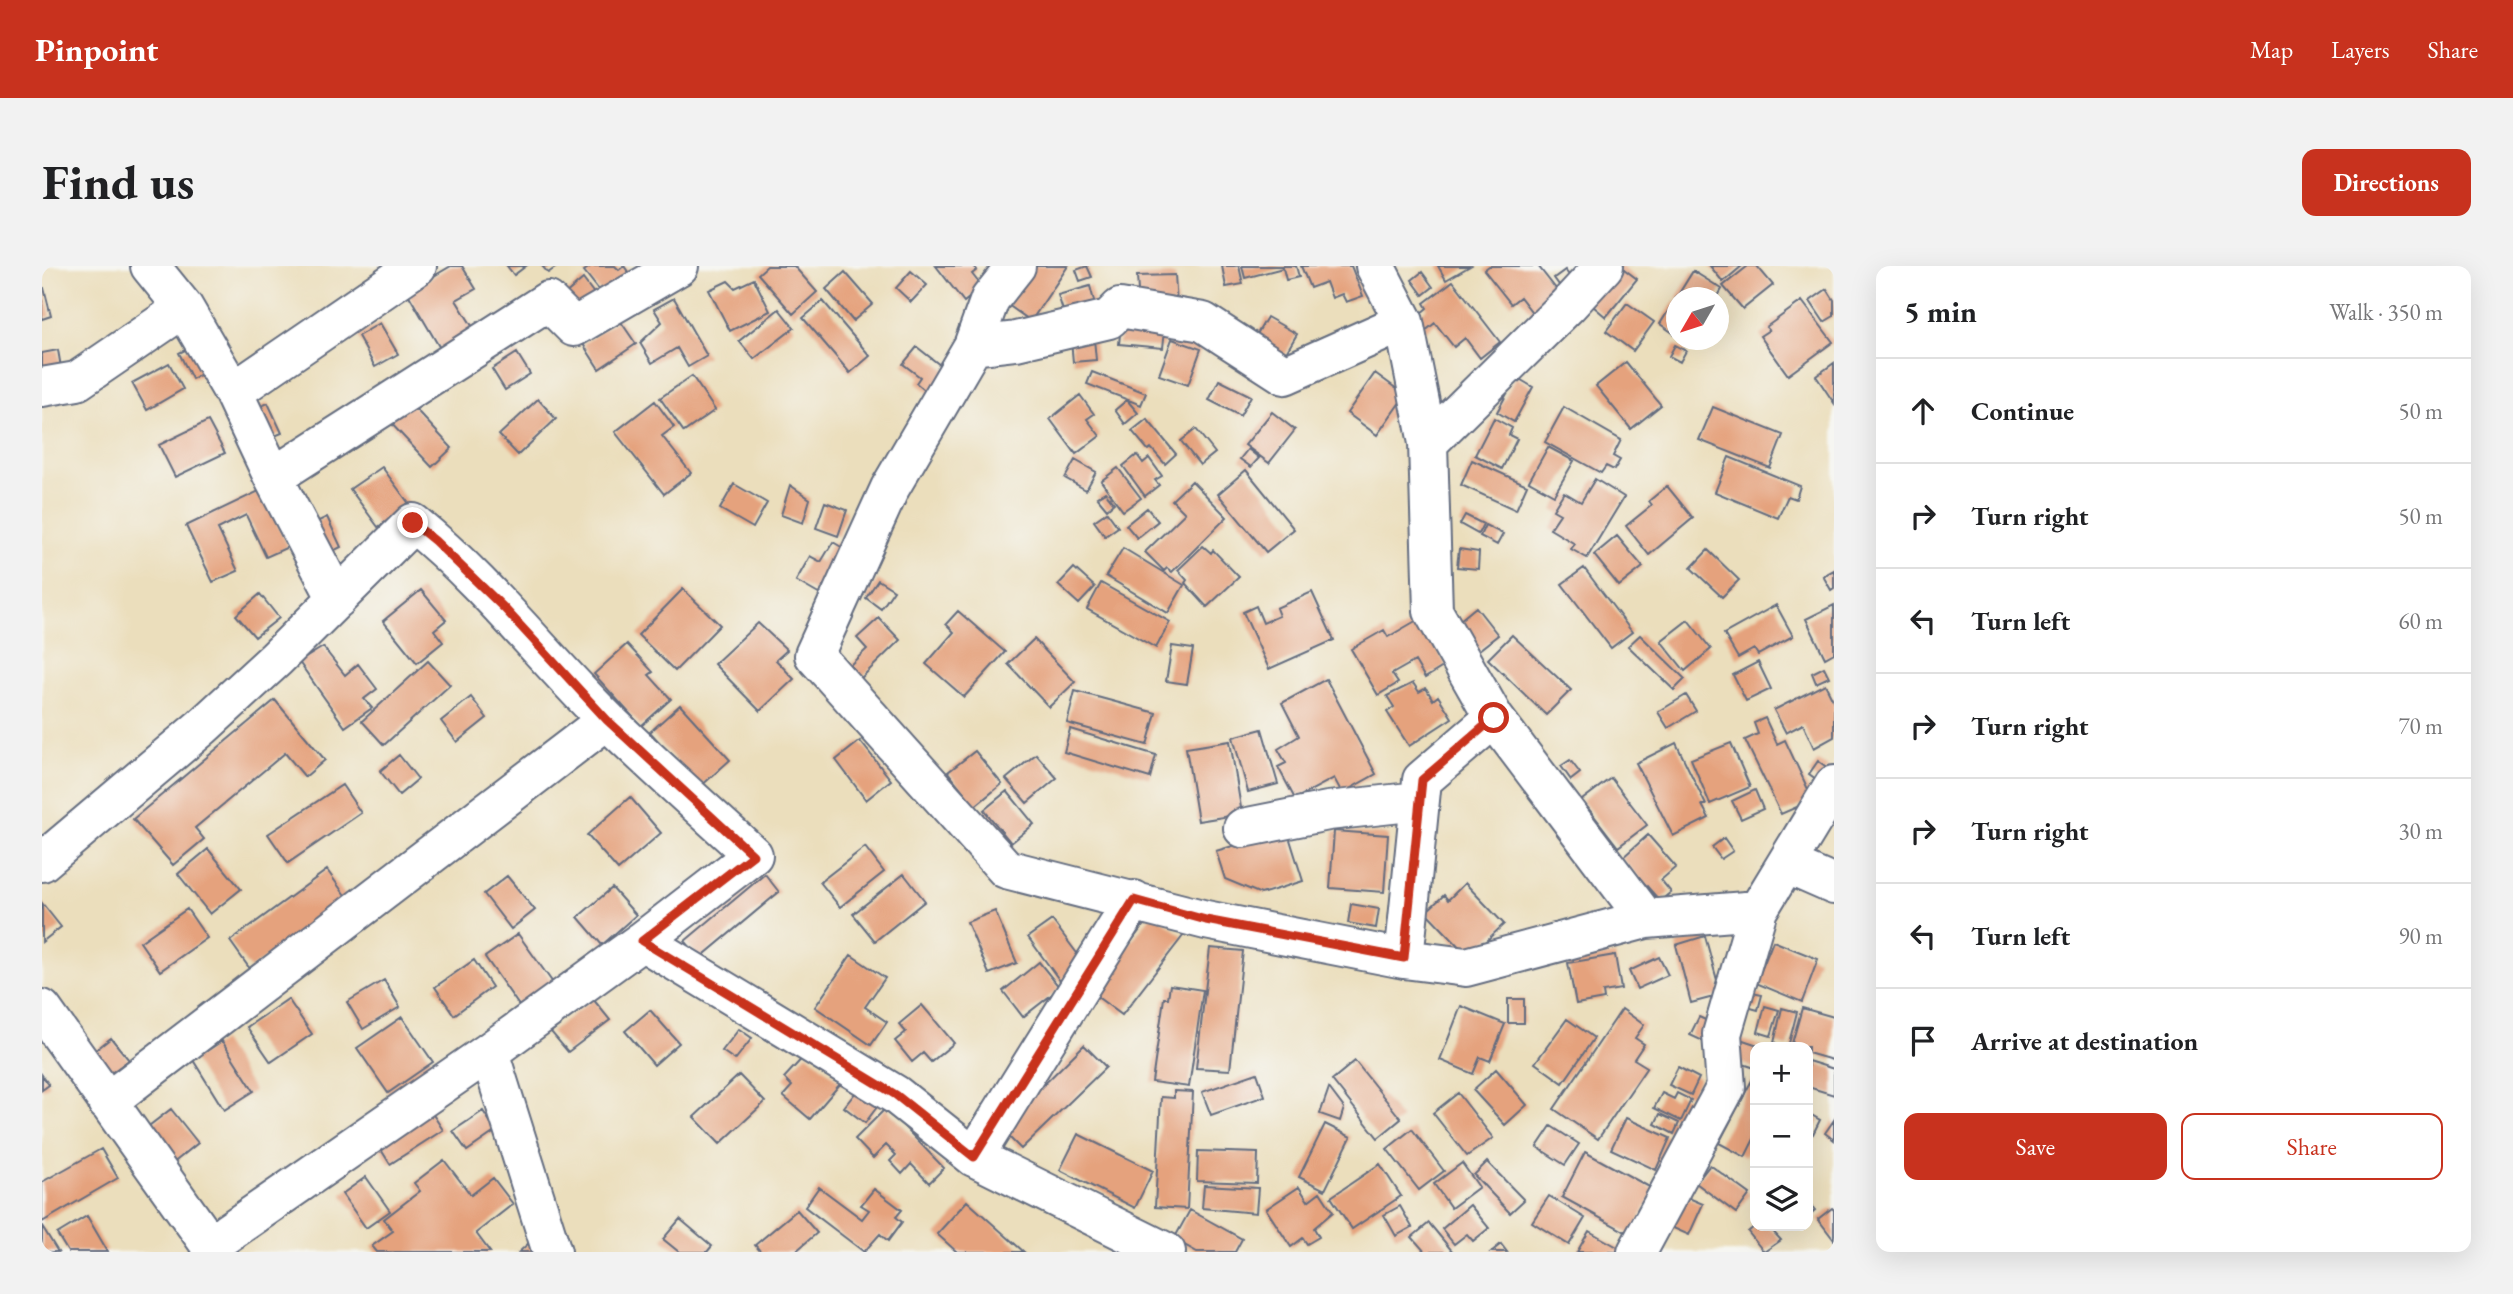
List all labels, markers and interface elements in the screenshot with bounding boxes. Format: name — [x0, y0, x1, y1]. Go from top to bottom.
text: Pinpoint — [35, 28, 158, 71]
text: Map — [2250, 34, 2293, 65]
text: Layers — [2331, 34, 2390, 65]
text: Share — [2428, 34, 2478, 65]
button: Directions — [2302, 149, 2471, 216]
text: Find us — [42, 150, 194, 214]
north arrow — [1666, 287, 1729, 350]
text: 5 min — [1904, 292, 1977, 331]
text: Walk · 350 m — [2329, 297, 2443, 327]
icon: ahead — [1904, 392, 1942, 430]
text: Continue — [1971, 394, 2074, 428]
text: 50 m — [2398, 396, 2443, 426]
icon: right — [1904, 497, 1942, 535]
text: Turn right — [1971, 499, 2089, 533]
text: 50 m — [2398, 501, 2443, 531]
route end — [397, 507, 428, 538]
icon: left — [1904, 602, 1942, 640]
text: Turn left — [1971, 604, 2070, 638]
text: 60 m — [2398, 606, 2443, 636]
route start — [1478, 702, 1509, 733]
icon: right — [1904, 707, 1942, 745]
text: Turn right — [1971, 709, 2089, 743]
text: 70 m — [2398, 711, 2443, 741]
icon: right — [1904, 812, 1942, 850]
text: Turn right — [1971, 814, 2089, 848]
text: 30 m — [2398, 816, 2443, 846]
icon: left — [1904, 917, 1942, 955]
text: Turn left — [1971, 919, 2070, 953]
text: 90 m — [2398, 921, 2443, 951]
icon: arrive — [1904, 1022, 1942, 1060]
text: Arrive at destination — [1971, 1024, 2198, 1058]
map controls — [1750, 1042, 1813, 1231]
button: + — [1750, 1042, 1813, 1105]
button: − — [1750, 1105, 1813, 1168]
button: Save — [1904, 1113, 2167, 1180]
button: Share — [2181, 1113, 2443, 1180]
button: layers — [1750, 1168, 1813, 1231]

